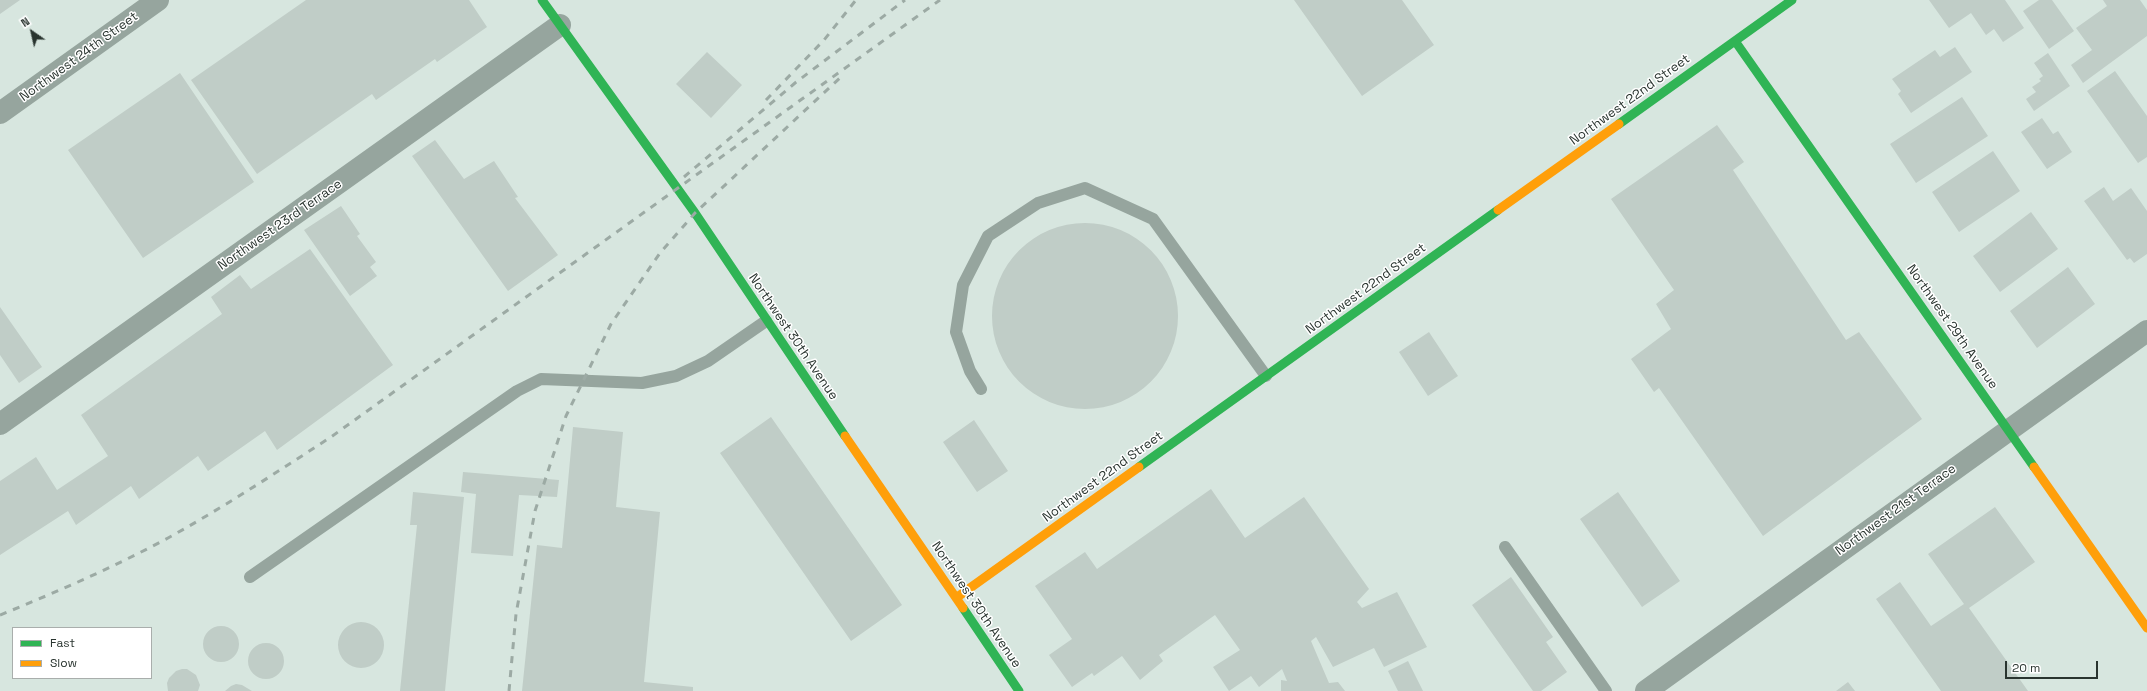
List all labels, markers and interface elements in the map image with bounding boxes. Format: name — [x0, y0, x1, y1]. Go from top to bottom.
street label: Northwest 24th Street — [17, 9, 141, 105]
north arrow — [12, 12, 52, 52]
street label: Northwest 22nd Street — [1567, 51, 1693, 149]
street label: Northwest 23rd Terrace — [215, 176, 345, 274]
street label: Northwest 22nd Street — [1303, 240, 1429, 338]
street label: Northwest 29th Avenue — [1903, 262, 2001, 392]
street label: Northwest 30th Avenue — [745, 271, 841, 403]
street label: Northwest 22nd Street — [1040, 428, 1166, 526]
street label: Northwest 21st Terrace — [1833, 461, 1959, 559]
street label: Northwest 30th Avenue — [928, 539, 1024, 671]
legend — [12, 627, 152, 679]
text: Fast — [50, 635, 75, 651]
scale bar — [2007, 653, 2100, 679]
text: Slow — [50, 655, 77, 671]
text: 20 m — [2012, 660, 2040, 676]

